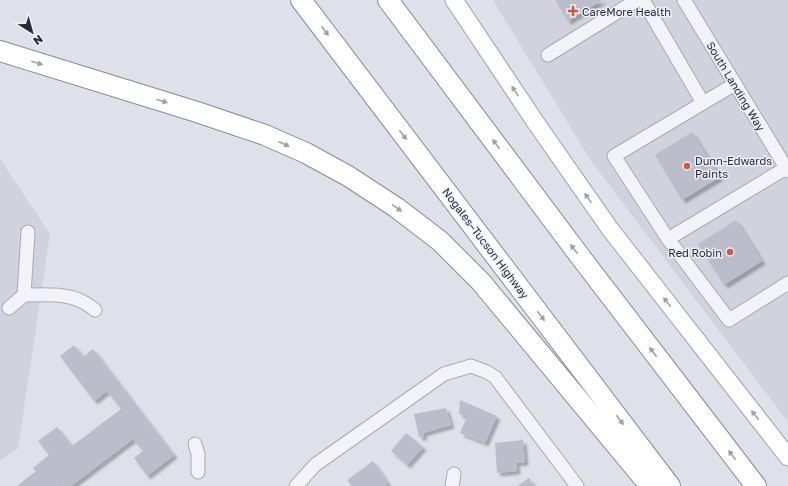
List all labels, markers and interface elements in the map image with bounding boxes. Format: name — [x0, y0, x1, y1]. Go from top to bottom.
marker: CareMore Health — [567, 5, 579, 17]
place label: CareMore Health — [582, 5, 671, 18]
north arrow — [12, 12, 52, 52]
one-way arrow — [320, 26, 328, 36]
text: N — [31, 33, 46, 48]
street label: South Landing Way — [704, 39, 768, 133]
one-way arrow — [32, 60, 44, 66]
one-way arrow — [511, 86, 519, 96]
one-way arrow — [156, 98, 168, 104]
one-way arrow — [399, 129, 408, 140]
one-way arrow — [492, 139, 500, 150]
one-way arrow — [279, 141, 291, 147]
place label: Dunn-Edwards Paints — [695, 154, 772, 180]
marker: Dunn-Edwards Paints — [682, 161, 692, 171]
street label: Nogales–Tucson Highway — [440, 185, 532, 301]
one-way arrow — [584, 193, 592, 203]
one-way arrow — [391, 204, 402, 212]
one-way arrow — [570, 243, 578, 254]
place label: Red Robin — [668, 246, 722, 259]
marker: Red Robin — [725, 247, 735, 257]
one-way arrow — [662, 296, 671, 307]
one-way arrow — [537, 311, 546, 322]
one-way arrow — [649, 346, 657, 357]
one-way arrow — [751, 410, 760, 421]
one-way arrow — [616, 414, 624, 425]
one-way arrow — [728, 450, 736, 460]

